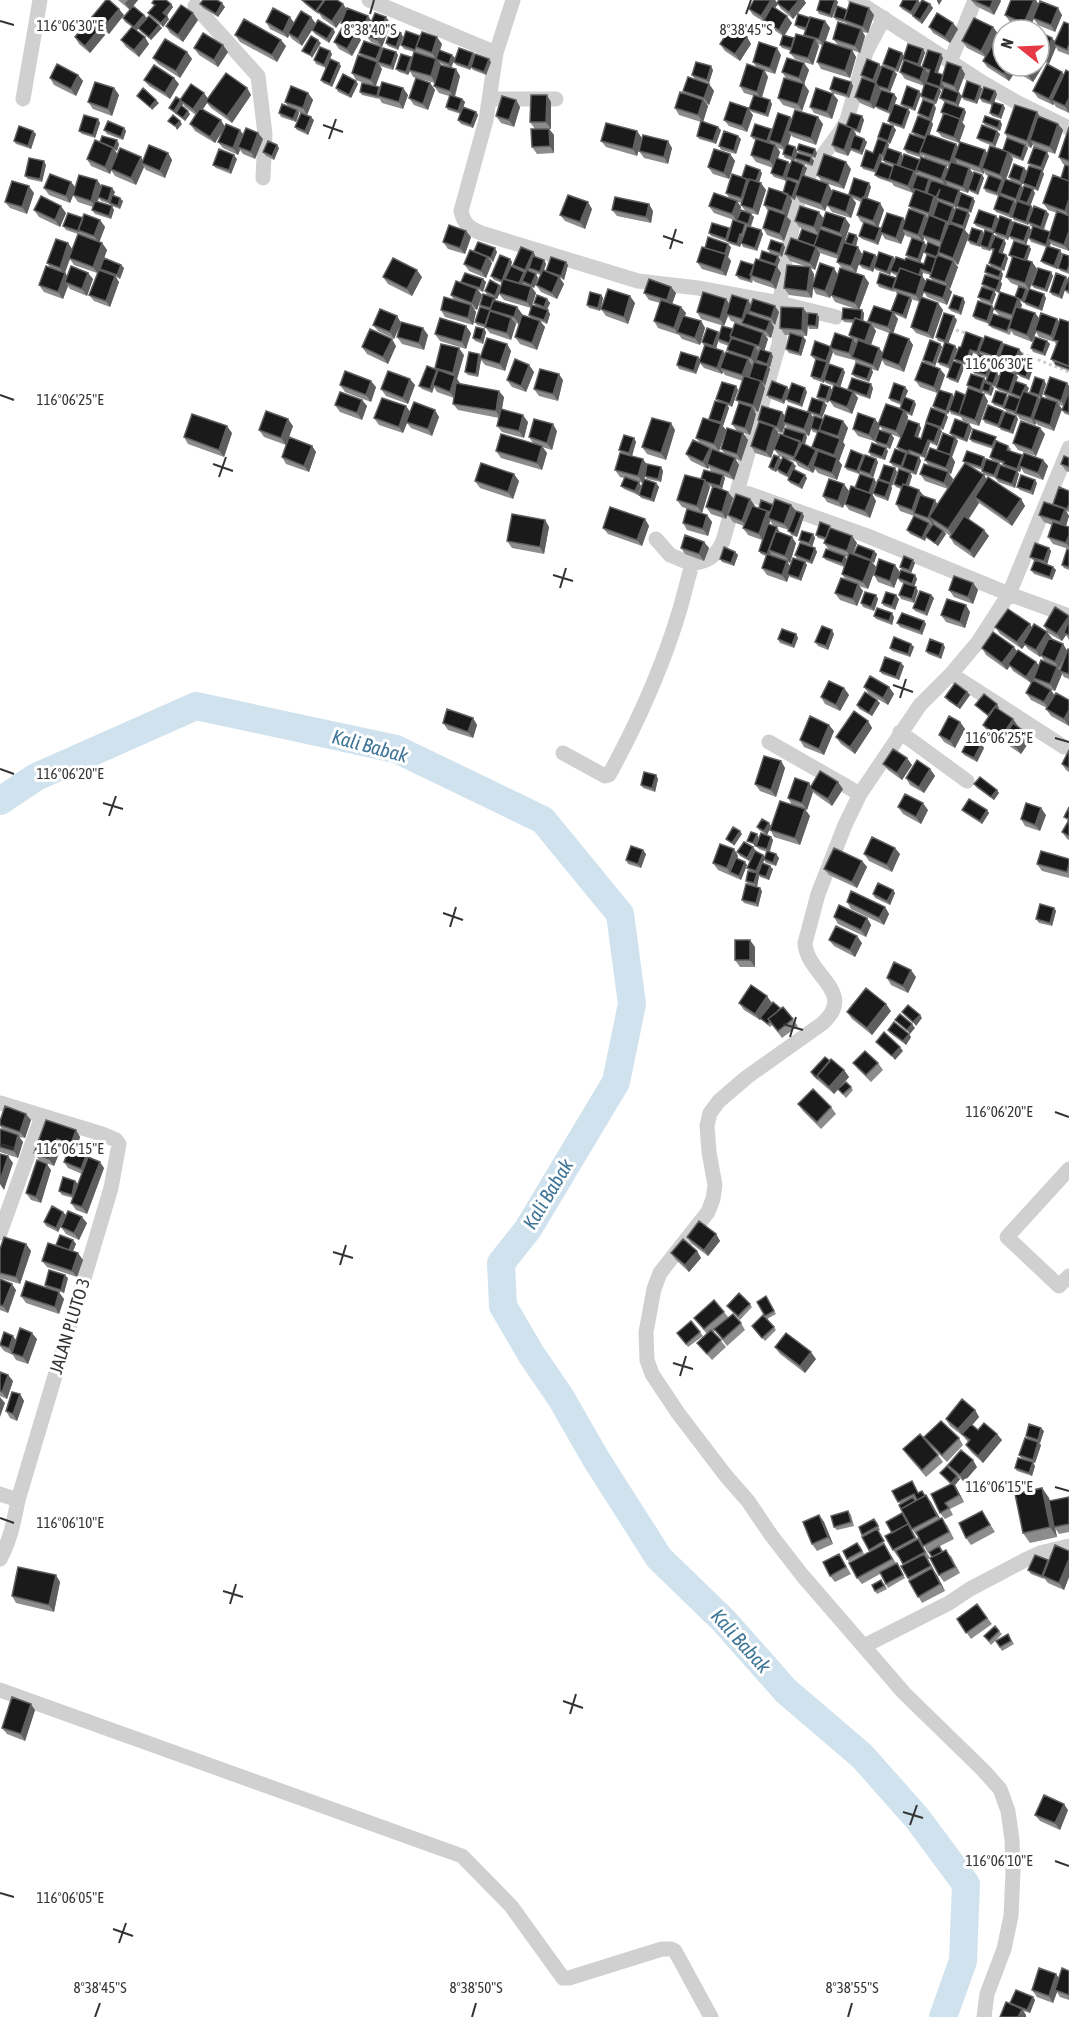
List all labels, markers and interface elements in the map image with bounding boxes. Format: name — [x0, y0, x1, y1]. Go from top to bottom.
text: 116°06'30"E — [36, 17, 104, 34]
north arrow — [991, 18, 1051, 78]
text: 8°38'40"S — [343, 21, 397, 38]
text: 8°38'45"S — [719, 21, 773, 38]
text: N — [997, 36, 1017, 51]
text: 116°06'30"E — [965, 355, 1033, 372]
text: 116°06'25"E — [36, 391, 104, 408]
water label: Kali Babak — [330, 724, 411, 767]
text: 116°06'25"E — [965, 729, 1033, 746]
text: 116°06'20"E — [36, 765, 104, 782]
text: 116°06'20"E — [965, 1103, 1033, 1120]
text: 116°06'15"E — [36, 1140, 104, 1157]
water label: Kali Babak — [518, 1154, 578, 1233]
street label: JALAN PLUTO 3 — [45, 1276, 94, 1376]
text: 116°06'15"E — [965, 1478, 1033, 1495]
text: 116°06'10"E — [36, 1514, 104, 1531]
water label: Kali Babak — [707, 1604, 776, 1677]
text: 116°06'10"E — [965, 1852, 1033, 1869]
text: 116°06'05"E — [36, 1889, 104, 1906]
text: 8°38'45"S — [73, 1979, 127, 1996]
text: 8°38'50"S — [449, 1979, 503, 1996]
text: 8°38'55"S — [825, 1979, 879, 1996]

